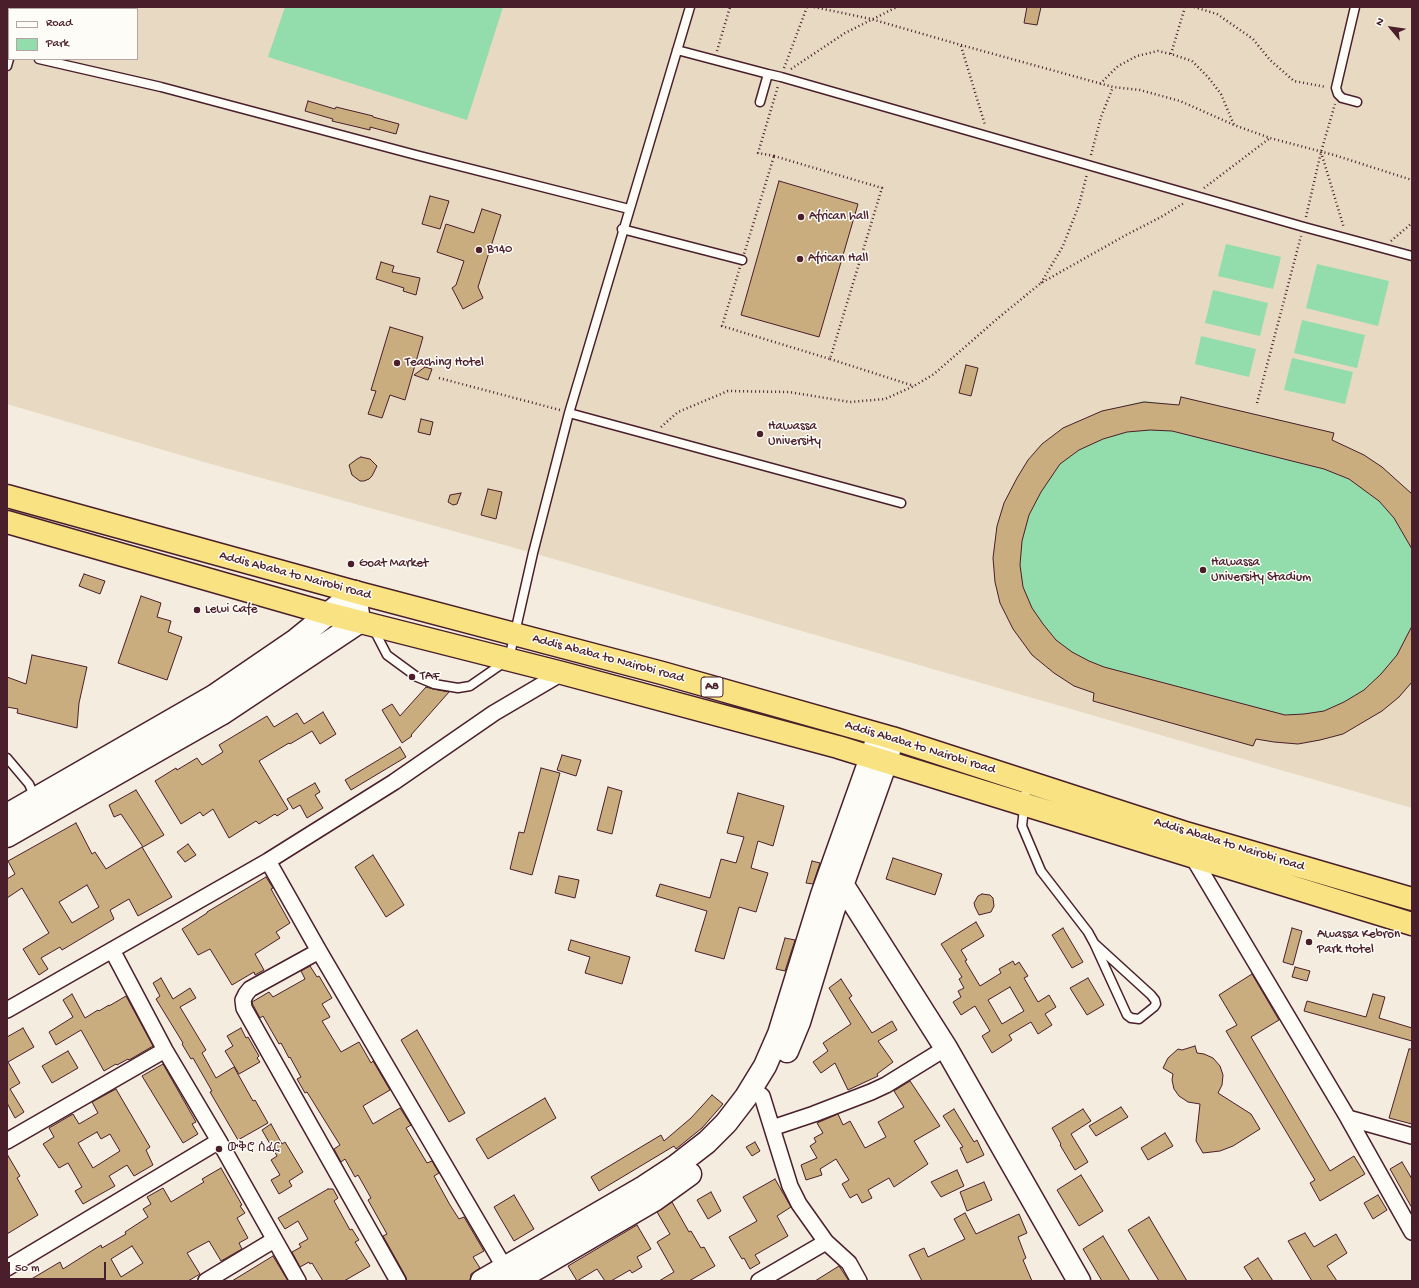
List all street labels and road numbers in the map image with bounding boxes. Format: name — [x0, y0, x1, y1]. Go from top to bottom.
street label: Addis Ababa to Nairobi road — [217, 548, 373, 604]
street label: Addis Ababa to Nairobi road — [530, 631, 686, 687]
road number: A8 — [701, 677, 723, 697]
street label: Addis Ababa to Nairobi road — [843, 718, 997, 778]
street label: Addis Ababa to Nairobi road — [1152, 815, 1306, 875]

